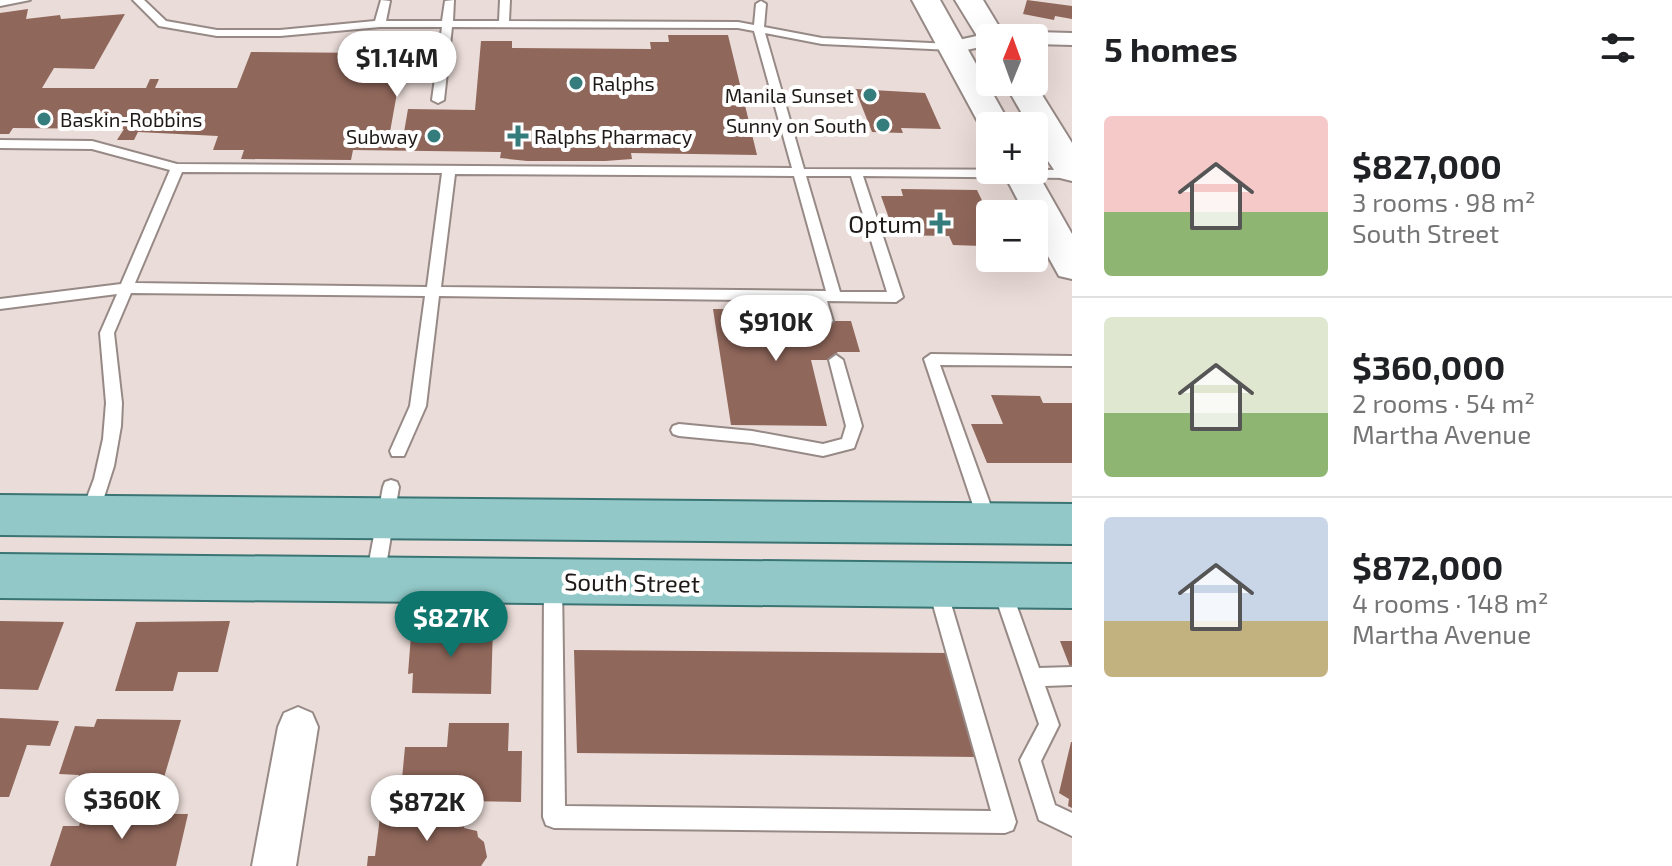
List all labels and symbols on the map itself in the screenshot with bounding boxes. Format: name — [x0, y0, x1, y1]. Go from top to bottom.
north arrow — [976, 24, 1048, 96]
pin: $1.14M — [332, 31, 462, 99]
place label: Ralphs — [592, 71, 655, 95]
marker: Ralphs — [567, 74, 585, 92]
place label: Manila Sunset — [725, 83, 854, 107]
marker: Manila Sunset — [861, 86, 879, 104]
place label: Baskin-Robbins — [60, 107, 202, 131]
marker: Baskin-Robbins — [35, 110, 53, 128]
place label: Sunny on South — [726, 113, 867, 137]
marker: Sunny on South — [874, 116, 892, 134]
place label: Subway — [346, 124, 418, 148]
place label: Ralphs Pharmacy — [534, 124, 693, 148]
marker: Subway — [425, 127, 443, 145]
marker: Ralphs Pharmacy — [509, 127, 527, 145]
place label: Optum — [848, 209, 922, 238]
marker: Optum — [929, 212, 951, 234]
pin: $910K — [720, 295, 832, 363]
street label: South Street — [564, 566, 700, 598]
pin: $827K — [395, 591, 507, 659]
pin: $360K — [66, 773, 178, 841]
pin: $872K — [371, 775, 483, 843]

